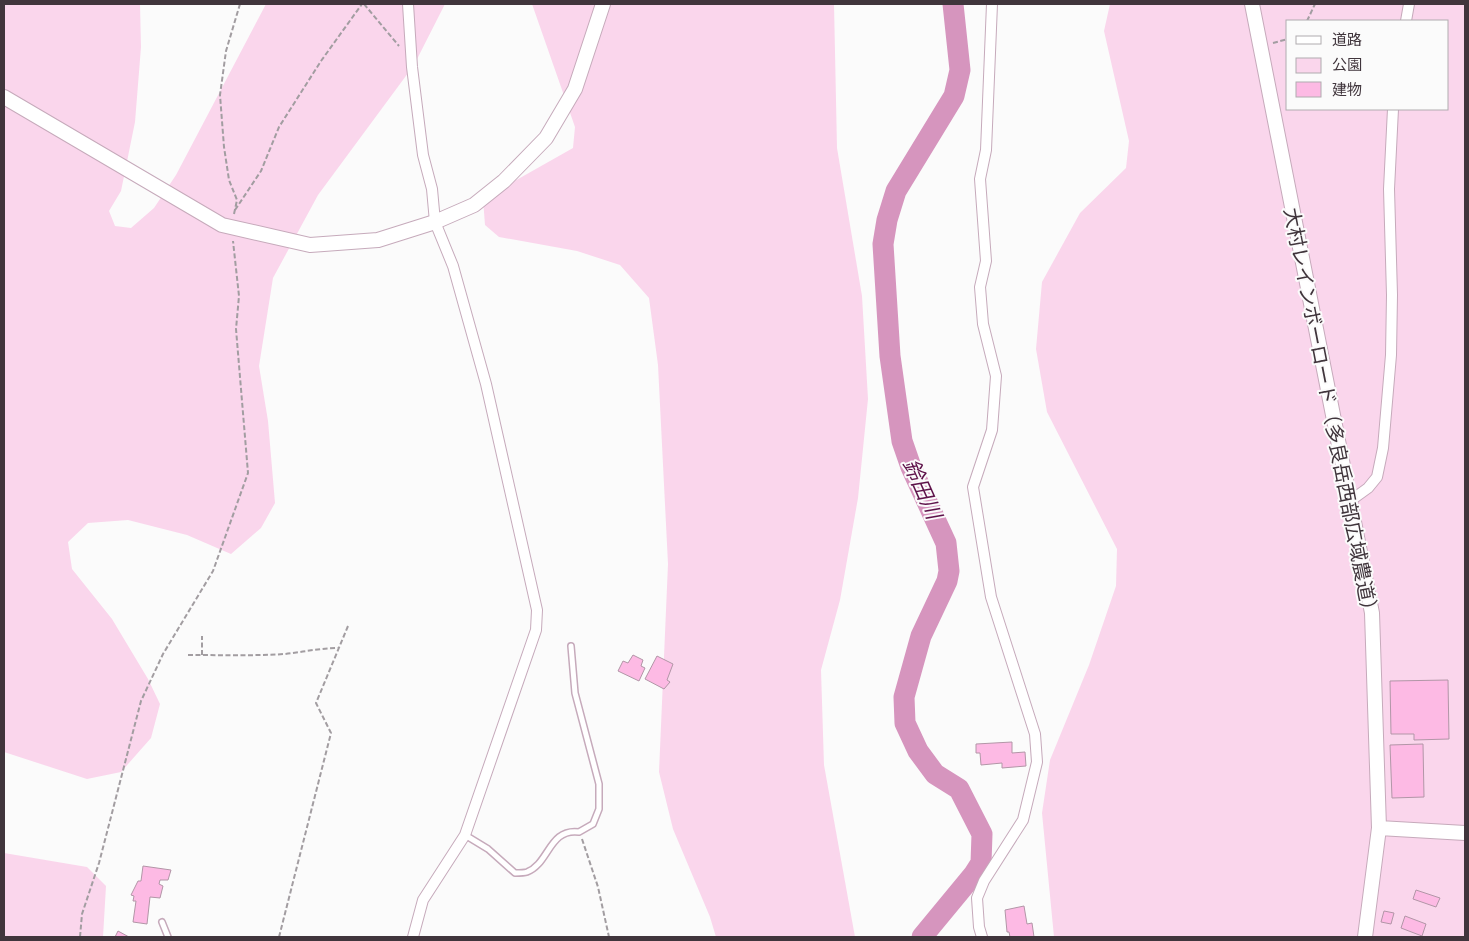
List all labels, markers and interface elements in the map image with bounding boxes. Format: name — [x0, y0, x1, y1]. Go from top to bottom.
legend — [1286, 20, 1449, 110]
text: 道路 — [1332, 29, 1362, 52]
text: 公園 — [1332, 54, 1362, 77]
text: 建物 — [1332, 79, 1362, 102]
street label: 大村レインボーロード（多良岳西部広域農道） — [1275, 205, 1385, 623]
water label: 鈴田川 — [894, 454, 949, 527]

